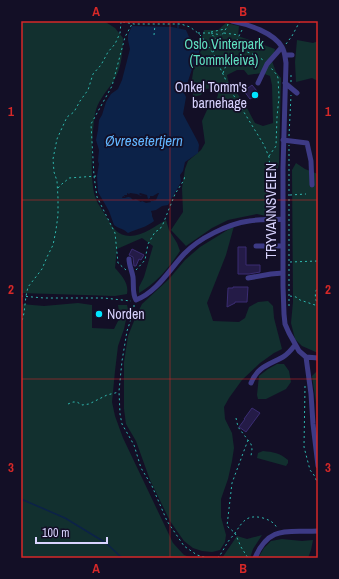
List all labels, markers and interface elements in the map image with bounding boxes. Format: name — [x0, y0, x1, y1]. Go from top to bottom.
text: A — [92, 3, 100, 20]
text: B — [239, 3, 247, 20]
park label: Oslo Vinterpark (Tommkleiva) — [184, 35, 264, 69]
place label: Onkel Tomm's barnehage — [175, 78, 247, 112]
marker: Onkel Tomm's barnehage — [250, 90, 260, 100]
text: 1 — [8, 103, 14, 120]
text: 1 — [325, 103, 331, 120]
water label: Øvresetertjern — [105, 130, 183, 151]
street label: TRYVANNSVEIEN — [262, 163, 280, 259]
text: 2 — [8, 281, 14, 298]
text: 2 — [325, 281, 331, 298]
place label: Norden — [107, 305, 145, 323]
marker: Norden — [94, 309, 104, 319]
text: 3 — [8, 459, 14, 476]
text: 3 — [325, 459, 331, 476]
scale bar — [36, 519, 107, 545]
text: 100 m — [42, 525, 69, 541]
text: A — [92, 560, 100, 577]
text: B — [239, 560, 247, 577]

